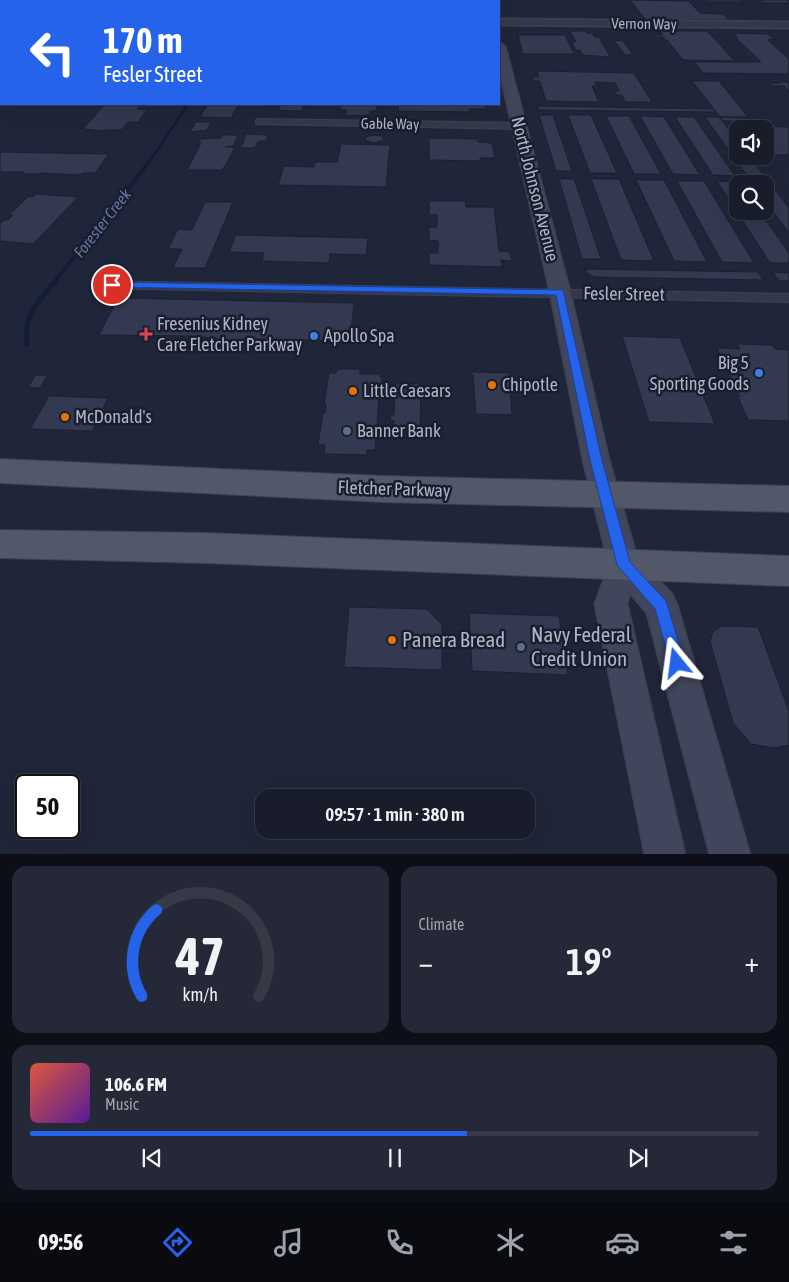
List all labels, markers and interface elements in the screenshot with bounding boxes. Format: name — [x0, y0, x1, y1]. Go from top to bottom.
street label: Vernon Way — [611, 14, 677, 33]
icon: left — [20, 20, 85, 85]
text: 170 m — [103, 20, 182, 60]
text: Fesler Street — [103, 61, 203, 87]
street label: Gable Way — [361, 114, 419, 133]
street label: North Johnson Avenue — [507, 114, 564, 263]
map controls — [729, 120, 774, 220]
button: sound — [729, 120, 774, 165]
button: search — [729, 175, 774, 220]
water label: Forester Creek — [70, 184, 135, 261]
pin — [91, 264, 133, 306]
icon: arrive — [98, 271, 126, 299]
street label: Fesler Street — [583, 282, 665, 305]
place label: Fresenius Kidney Care Fletcher Parkway — [157, 313, 302, 355]
place label: Apollo Spa — [324, 325, 395, 346]
marker: Fresenius Kidney Care Fletcher Parkway — [139, 327, 153, 341]
marker: Apollo Spa — [308, 330, 320, 342]
place label: Big 5 Sporting Goods — [650, 352, 749, 394]
marker: Big 5 Sporting Goods — [753, 367, 765, 379]
place label: Chipotle — [502, 374, 558, 395]
marker: Chipotle — [486, 379, 498, 391]
place label: Little Caesars — [363, 380, 451, 401]
marker: Little Caesars — [347, 385, 359, 397]
place label: McDonald's — [75, 406, 152, 427]
marker: McDonald's — [59, 411, 71, 423]
place label: Banner Bank — [357, 420, 441, 441]
marker: Banner Bank — [341, 425, 353, 437]
street label: Fletcher Parkway — [337, 476, 451, 501]
place label: Navy Federal Credit Union — [531, 622, 632, 670]
place label: Panera Bread — [402, 627, 505, 651]
marker: Panera Bread — [386, 634, 398, 646]
position arrow — [650, 636, 702, 688]
marker: Navy Federal Credit Union — [515, 641, 527, 653]
speed limit sign: 50 — [15, 774, 80, 839]
text: 09:57 · 1 min · 380 m — [325, 803, 465, 825]
text: Climate — [419, 915, 464, 933]
text: 47 — [175, 926, 225, 986]
text: 19° — [566, 940, 612, 983]
text: − — [419, 946, 433, 978]
text: + — [744, 946, 759, 978]
text: km/h — [183, 984, 218, 1005]
text: 106.6 FM — [105, 1073, 167, 1095]
text: Music — [105, 1095, 139, 1113]
icon: previous — [138, 1144, 166, 1172]
icon: pause — [381, 1144, 409, 1172]
icon: next — [624, 1144, 652, 1172]
icon: directions — [160, 1225, 195, 1260]
icon: music — [271, 1225, 306, 1260]
icon: phone — [382, 1225, 417, 1260]
icon: climate — [493, 1225, 528, 1260]
icon: car — [605, 1225, 640, 1260]
icon: filters — [716, 1225, 751, 1260]
text: 09:56 — [38, 1229, 83, 1255]

